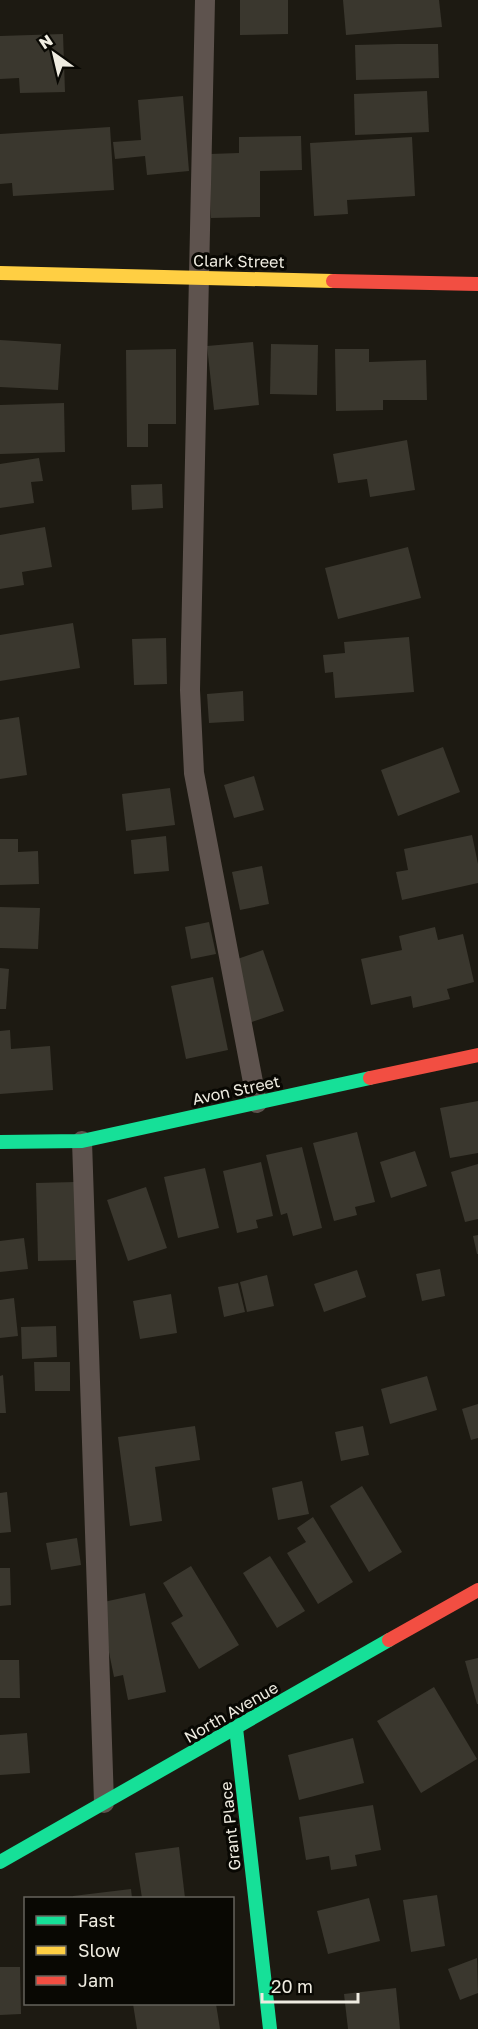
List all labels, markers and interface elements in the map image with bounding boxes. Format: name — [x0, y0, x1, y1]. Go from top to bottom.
north arrow — [24, 24, 84, 84]
text: N — [35, 30, 56, 53]
street label: Clark Street — [193, 250, 285, 272]
street label: Avon Street — [190, 1071, 282, 1109]
street label: North Avenue — [181, 1677, 281, 1747]
street label: Grant Place — [215, 1781, 245, 1871]
legend — [24, 1897, 234, 2005]
text: Fast — [78, 1909, 115, 1931]
text: Slow — [78, 1939, 121, 1961]
scale bar — [262, 1966, 358, 2004]
text: Jam — [78, 1969, 114, 1991]
text: 20 m — [271, 1975, 313, 1997]

